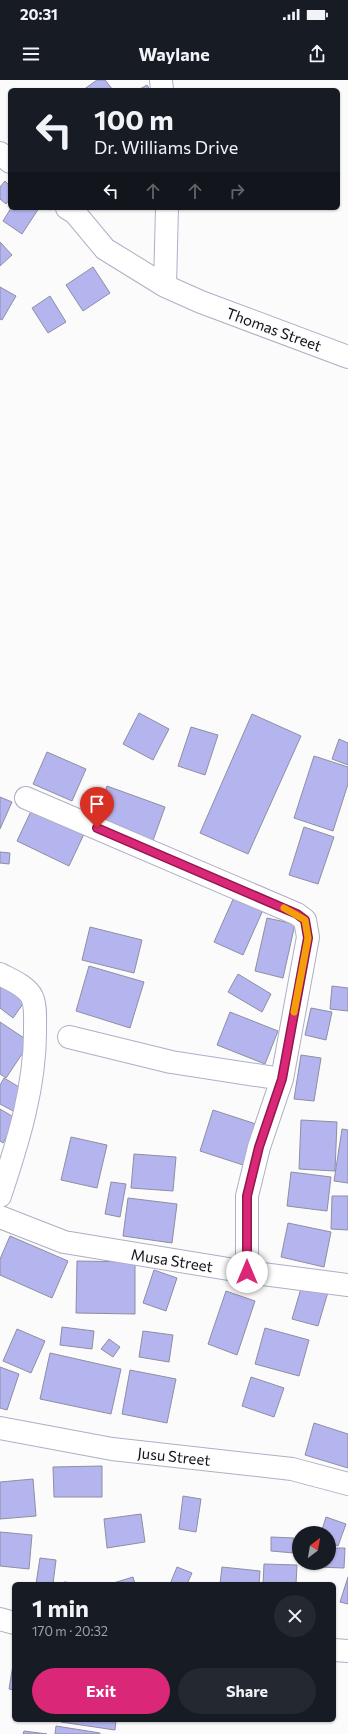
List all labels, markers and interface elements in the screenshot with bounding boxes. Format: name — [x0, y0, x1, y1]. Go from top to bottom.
text: 20:31 — [20, 5, 58, 23]
icon: menu — [20, 43, 42, 65]
text: Waylane — [138, 43, 210, 65]
icon: share — [306, 43, 328, 65]
text: 100 m — [94, 102, 174, 136]
icon: left — [28, 104, 80, 156]
text: Dr. Williams Drive — [94, 136, 238, 158]
icon: left — [100, 180, 122, 202]
icon: ahead — [142, 180, 164, 202]
icon: ahead — [184, 180, 206, 202]
icon: right — [226, 180, 248, 202]
street label: Thomas Street — [224, 303, 324, 355]
pin — [80, 787, 114, 828]
icon: arrive — [86, 793, 108, 815]
street label: Musa Street — [130, 1245, 214, 1275]
position arrow — [226, 1251, 268, 1293]
street label: Jusu Street — [137, 1443, 211, 1469]
north arrow — [292, 1526, 336, 1570]
map controls — [292, 1526, 336, 1570]
text: 1 min — [32, 1593, 89, 1622]
button: close — [274, 1595, 316, 1637]
text: 170 m · 20:32 — [32, 1623, 108, 1639]
button: Exit — [32, 1668, 170, 1714]
button: Share — [178, 1668, 316, 1714]

